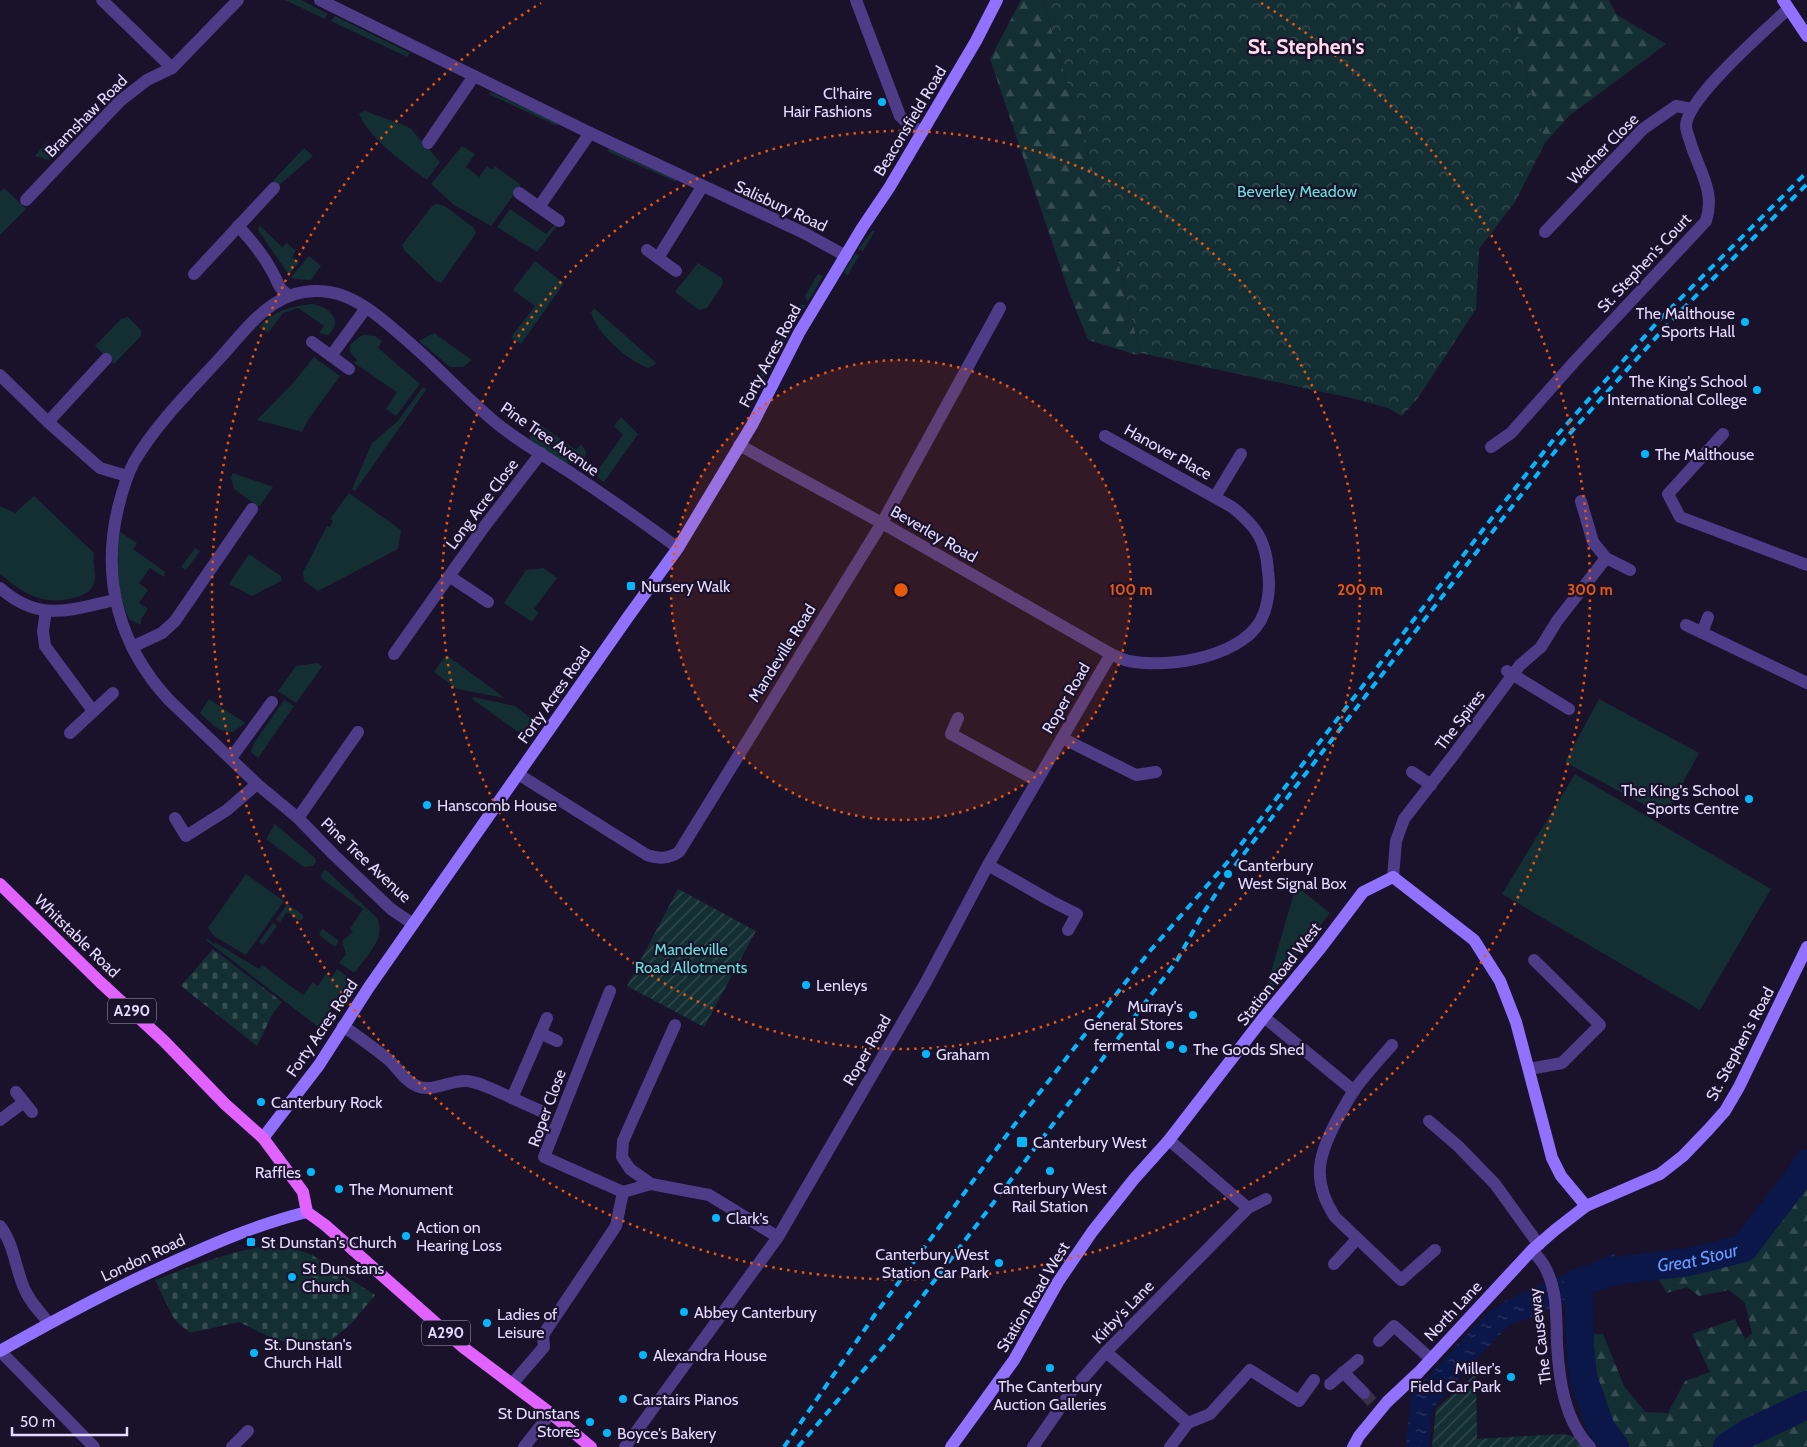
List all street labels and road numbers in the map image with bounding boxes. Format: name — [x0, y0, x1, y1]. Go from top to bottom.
street label: Beaconsfield Road — [870, 63, 950, 179]
street label: Bramshaw Road — [41, 71, 131, 161]
street label: Wacher Close — [1564, 110, 1642, 188]
street label: Salisbury Road — [732, 176, 830, 236]
street label: St. Stephen's Court — [1593, 209, 1695, 316]
street label: Forty Acres Road — [735, 301, 805, 411]
street label: Pine Tree Avenue — [497, 398, 603, 480]
street label: Hanover Place — [1121, 420, 1215, 484]
street label: Long Acre Close — [442, 455, 522, 553]
street label: Beverley Road — [887, 502, 981, 566]
street label: Mandeville Road — [744, 601, 820, 705]
street label: Forty Acres Road — [514, 643, 594, 747]
street label: Roper Road — [1038, 659, 1094, 737]
street label: The Spires — [1431, 686, 1489, 754]
street label: Pine Tree Avenue — [317, 814, 415, 906]
street label: Whitstable Road — [30, 890, 124, 982]
street label: Station Road West — [1233, 918, 1325, 1029]
street label: Forty Acres Road — [282, 976, 362, 1080]
street label: St. Stephen's Road — [1702, 984, 1778, 1104]
road number: A290 — [108, 998, 156, 1024]
street label: Roper Road — [839, 1011, 895, 1089]
street label: Roper Close — [524, 1067, 570, 1149]
street label: London Road — [98, 1230, 188, 1286]
street label: Station Road West — [993, 1238, 1074, 1356]
street label: Kirby's Lane — [1088, 1277, 1158, 1347]
street label: North Lane — [1420, 1277, 1486, 1345]
street label: The Causeway — [1525, 1287, 1555, 1385]
road number: A290 — [422, 1320, 470, 1346]

